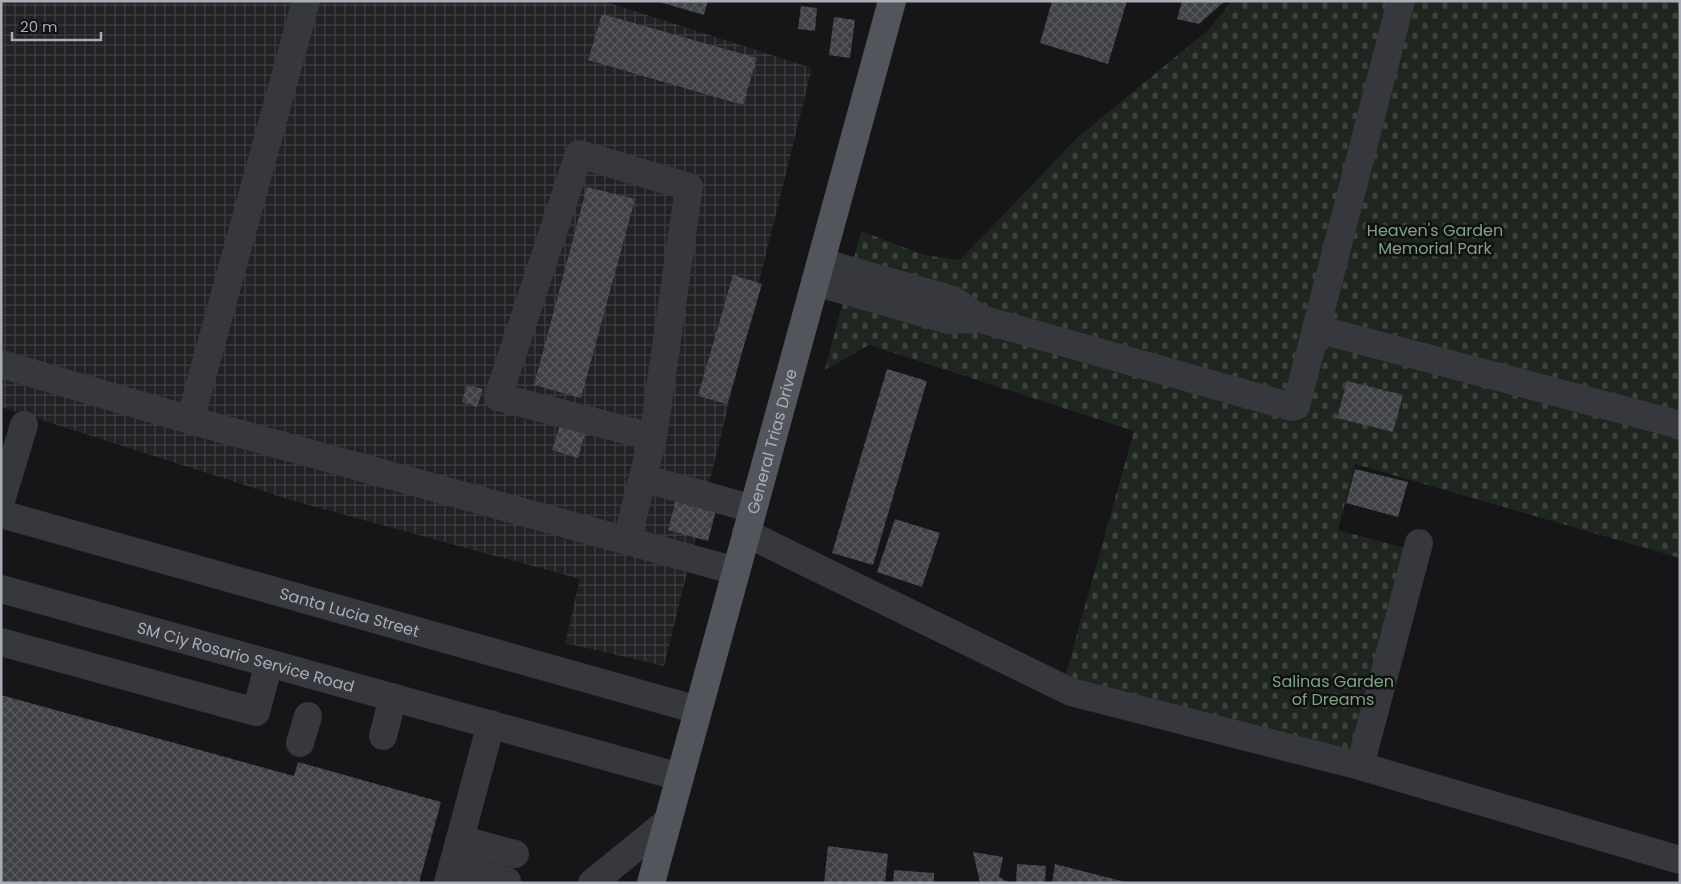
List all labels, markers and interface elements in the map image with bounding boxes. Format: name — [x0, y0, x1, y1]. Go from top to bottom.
scale bar — [12, 10, 101, 42]
text: 20 m — [20, 16, 58, 37]
park label: Heaven's Garden Memorial Park — [1367, 219, 1503, 260]
street label: General Trias Drive — [741, 366, 803, 516]
street label: Santa Lucia Street — [277, 581, 422, 643]
street label: SM Ciy Rosario Service Road — [135, 616, 357, 698]
park label: Salinas Garden of Dreams — [1272, 670, 1394, 711]

